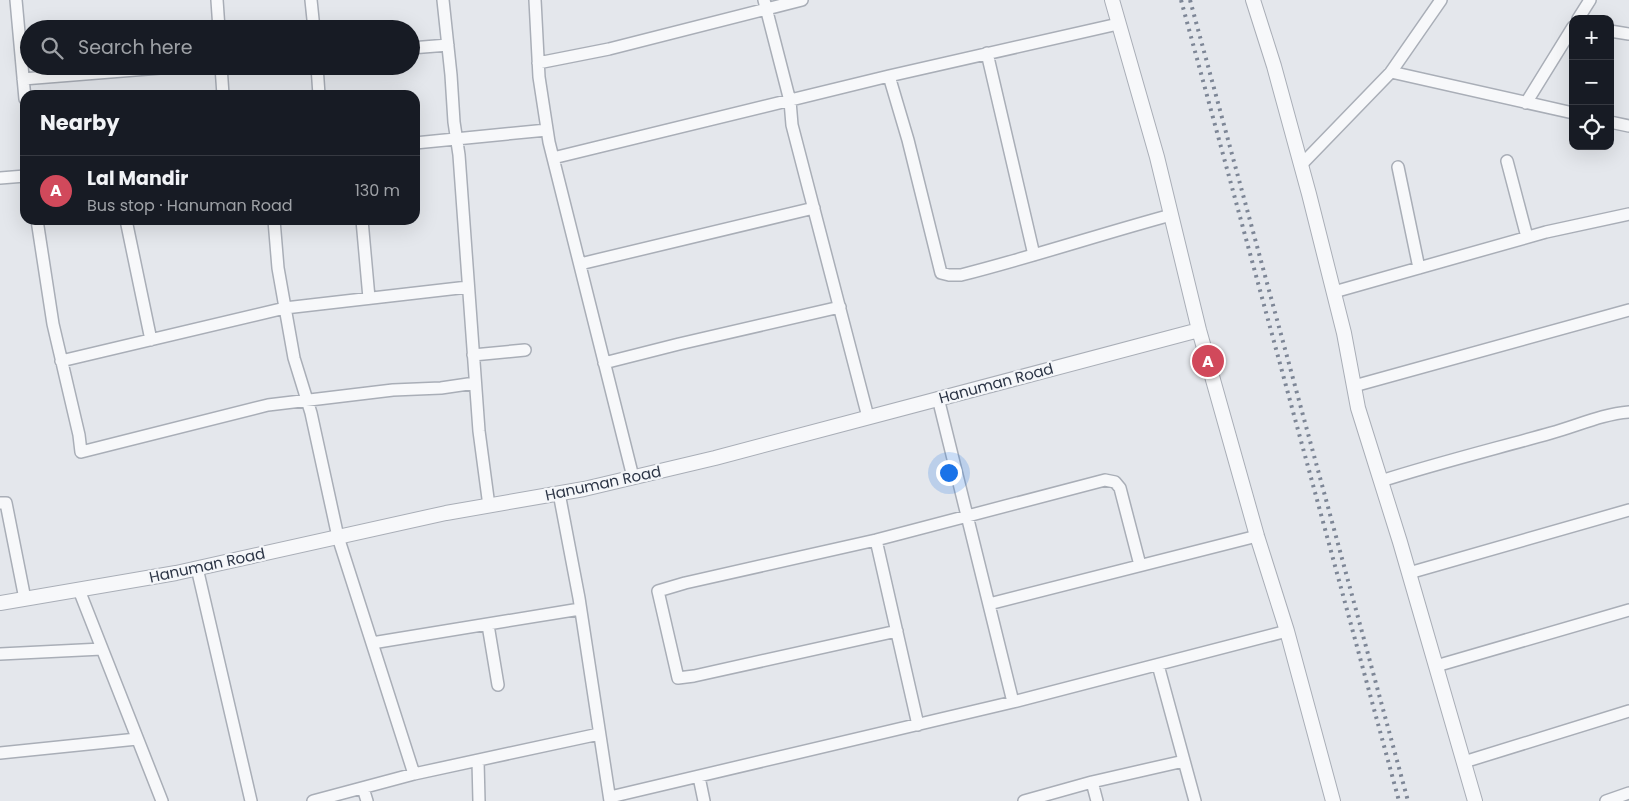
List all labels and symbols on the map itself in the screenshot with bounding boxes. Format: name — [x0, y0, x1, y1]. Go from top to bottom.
pin: A — [1192, 342, 1224, 380]
street label: Hanuman Road — [936, 358, 1056, 408]
street label: Hanuman Road — [543, 460, 663, 506]
your location — [936, 460, 962, 486]
street label: Hanuman Road — [147, 542, 267, 588]

